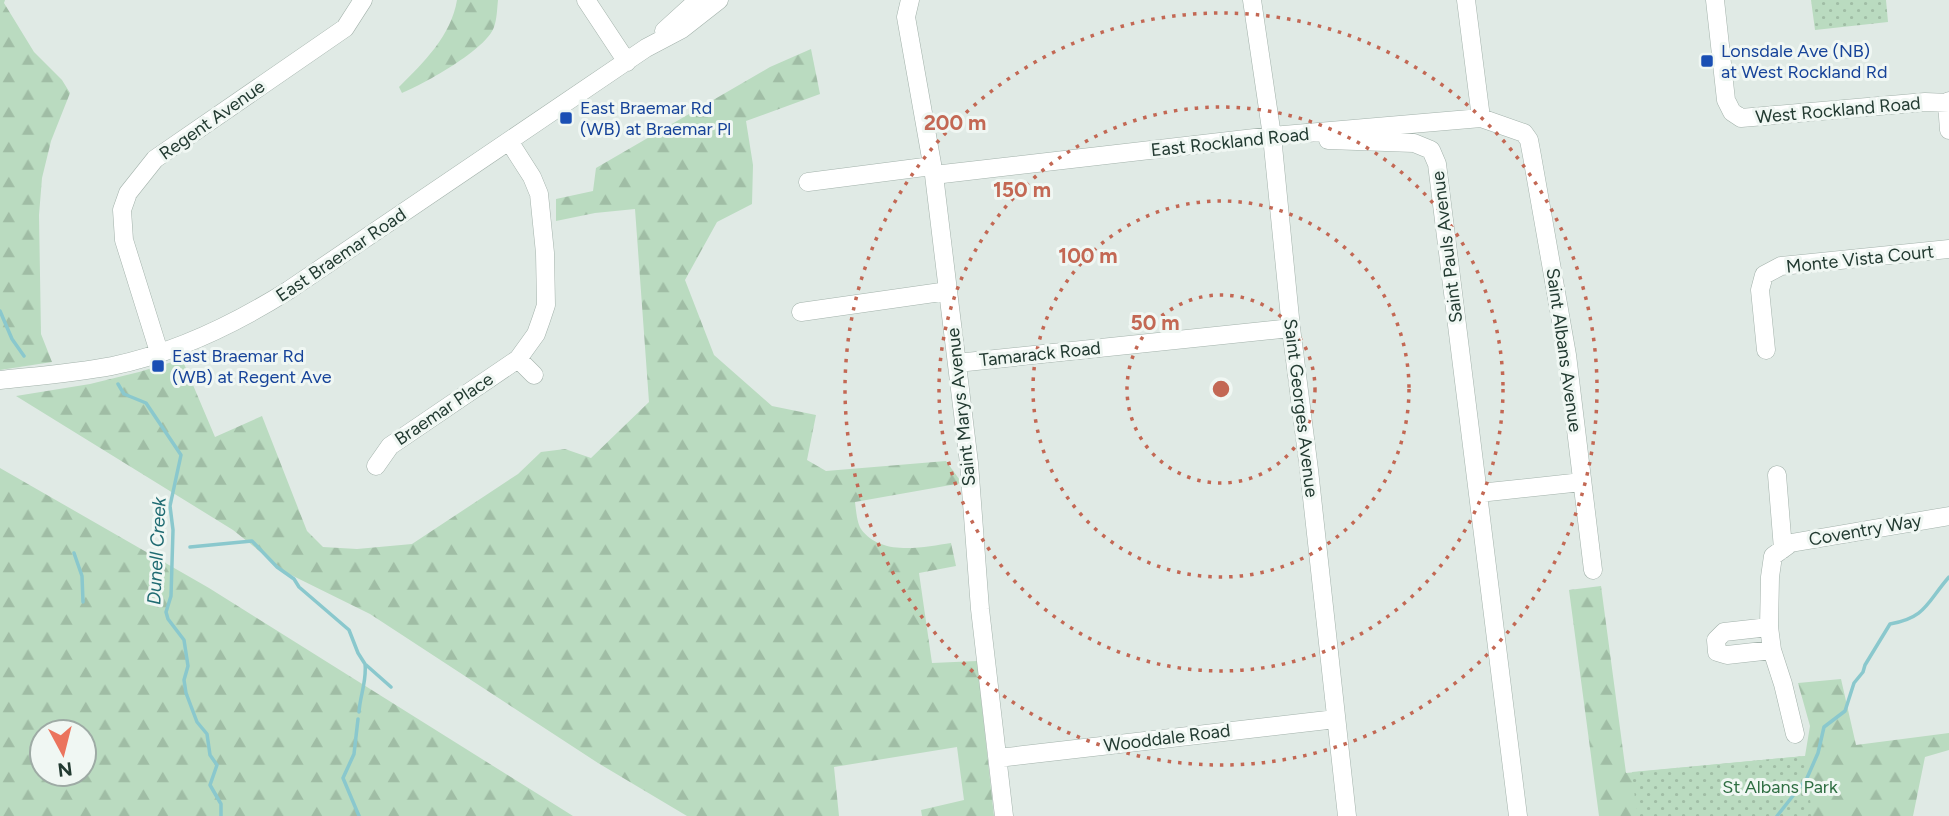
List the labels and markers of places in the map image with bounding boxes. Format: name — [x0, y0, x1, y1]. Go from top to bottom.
place label: Lonsdale Ave (NB) at West Rockland Rd — [1721, 40, 1888, 83]
marker: Lonsdale Ave (NB) at West Rockland Rd — [1699, 53, 1715, 69]
place label: East Braemar Rd (WB) at Braemar Pl — [580, 97, 731, 140]
marker: East Braemar Rd (WB) at Braemar Pl — [558, 110, 574, 126]
place label: East Braemar Rd (WB) at Regent Ave — [172, 345, 332, 388]
marker: East Braemar Rd (WB) at Regent Ave — [150, 358, 166, 374]
centre of rings — [1209, 377, 1233, 401]

